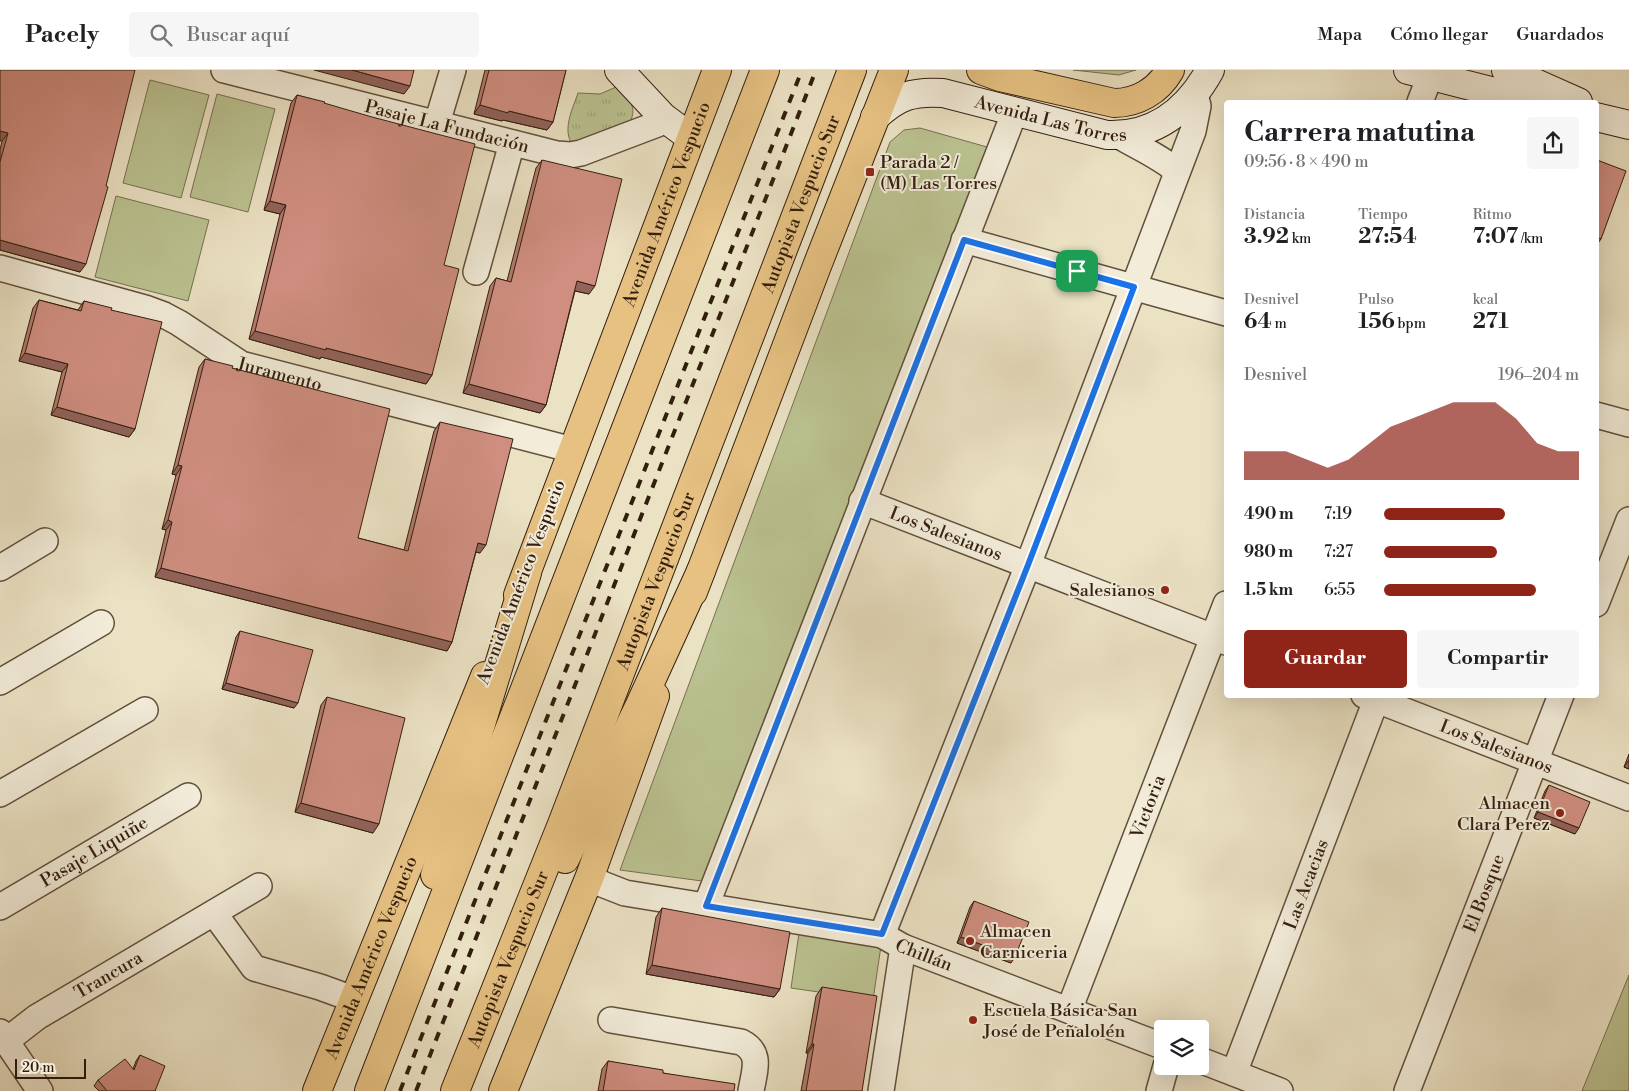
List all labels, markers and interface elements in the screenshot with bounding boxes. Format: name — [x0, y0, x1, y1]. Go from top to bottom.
search box — [129, 12, 479, 57]
text: Pacely — [25, 20, 99, 50]
icon: search — [147, 21, 175, 49]
text: Buscar aquí — [187, 23, 289, 47]
text: Mapa — [1318, 23, 1362, 46]
text: Cómo llegar — [1390, 23, 1488, 46]
text: Guardados — [1516, 23, 1604, 46]
street label: Avenida Las Torres — [971, 90, 1128, 147]
street label: Pasaje La Fundación — [362, 94, 532, 158]
street label: Avenida Américo Vespucio — [617, 98, 715, 311]
street label: Autopista Vespucio Sur — [755, 111, 845, 297]
text: Carrera matutina — [1244, 115, 1475, 150]
button: share — [1527, 117, 1579, 169]
place label: Parada 2 / (M) Las Torres — [880, 151, 997, 195]
text: 09:56 · 8 × 490 m — [1244, 152, 1368, 172]
marker: Parada 2 / (M) Las Torres — [864, 166, 876, 178]
text: Distancia — [1244, 206, 1305, 224]
text: Tiempo — [1358, 206, 1408, 224]
text: Ritmo — [1473, 206, 1512, 224]
text: 3.92 — [1244, 224, 1289, 250]
text: 27:54 — [1358, 224, 1417, 250]
text: 7:07 — [1473, 224, 1518, 250]
text: km — [1289, 230, 1311, 248]
text: /km — [1518, 230, 1543, 248]
pin — [1056, 250, 1098, 292]
icon: arrive — [1063, 257, 1091, 285]
text: Desnivel — [1244, 291, 1299, 309]
text: Pulso — [1358, 291, 1394, 309]
text: kcal — [1473, 291, 1498, 309]
text: 64 — [1244, 309, 1272, 335]
text: 156 — [1358, 309, 1395, 335]
text: 271 — [1473, 309, 1509, 335]
text: m — [1272, 315, 1287, 333]
text: bpm — [1395, 315, 1426, 333]
street label: Juramento — [234, 352, 325, 396]
text: Desnivel — [1244, 365, 1307, 385]
text: 196–204 m — [1498, 365, 1579, 385]
street label: Avenida Américo Vespucio — [471, 476, 571, 688]
street label: Autopista Vespucio Sur — [610, 488, 700, 674]
street label: Los Salesianos — [886, 501, 1006, 566]
text: 490 m — [1244, 504, 1294, 524]
text: 7:19 — [1324, 504, 1352, 524]
text: 980 m — [1244, 542, 1293, 562]
text: 7:27 — [1324, 542, 1353, 562]
place label: Salesianos — [1069, 579, 1155, 602]
text: 1.5 km — [1244, 580, 1293, 600]
text: 6:55 — [1324, 580, 1355, 600]
marker: Salesianos — [1159, 584, 1171, 596]
button: Guardar — [1244, 630, 1407, 688]
button: Compartir — [1417, 630, 1579, 688]
street label: Los Salesianos — [1437, 714, 1556, 779]
street label: Victoria — [1125, 771, 1171, 843]
place label: Almacen Clara Perez — [1457, 792, 1550, 836]
marker: Almacen Clara Perez — [1554, 807, 1566, 819]
street label: Pasaje Liquiñe — [36, 811, 152, 892]
street label: Las Acacias — [1278, 836, 1334, 933]
street label: El Bosque — [1458, 851, 1510, 936]
street label: Avenida Américo Vespucio — [319, 852, 422, 1064]
street label: Autopista Vespucio Sur — [462, 867, 554, 1052]
place label: Almacen Carniceria — [979, 920, 1068, 964]
street label: Chillán — [891, 933, 956, 976]
marker: Almacen Carniceria — [964, 935, 976, 947]
street label: Trancura — [70, 945, 147, 1004]
place label: Escuela Básica San José de Peñalolén — [982, 999, 1138, 1043]
marker: Escuela Básica San José de Peñalolén — [967, 1014, 979, 1026]
map controls — [1154, 1020, 1209, 1075]
button: layers — [1154, 1020, 1209, 1075]
scale bar — [15, 1056, 86, 1079]
text: 20 m — [22, 1059, 54, 1077]

